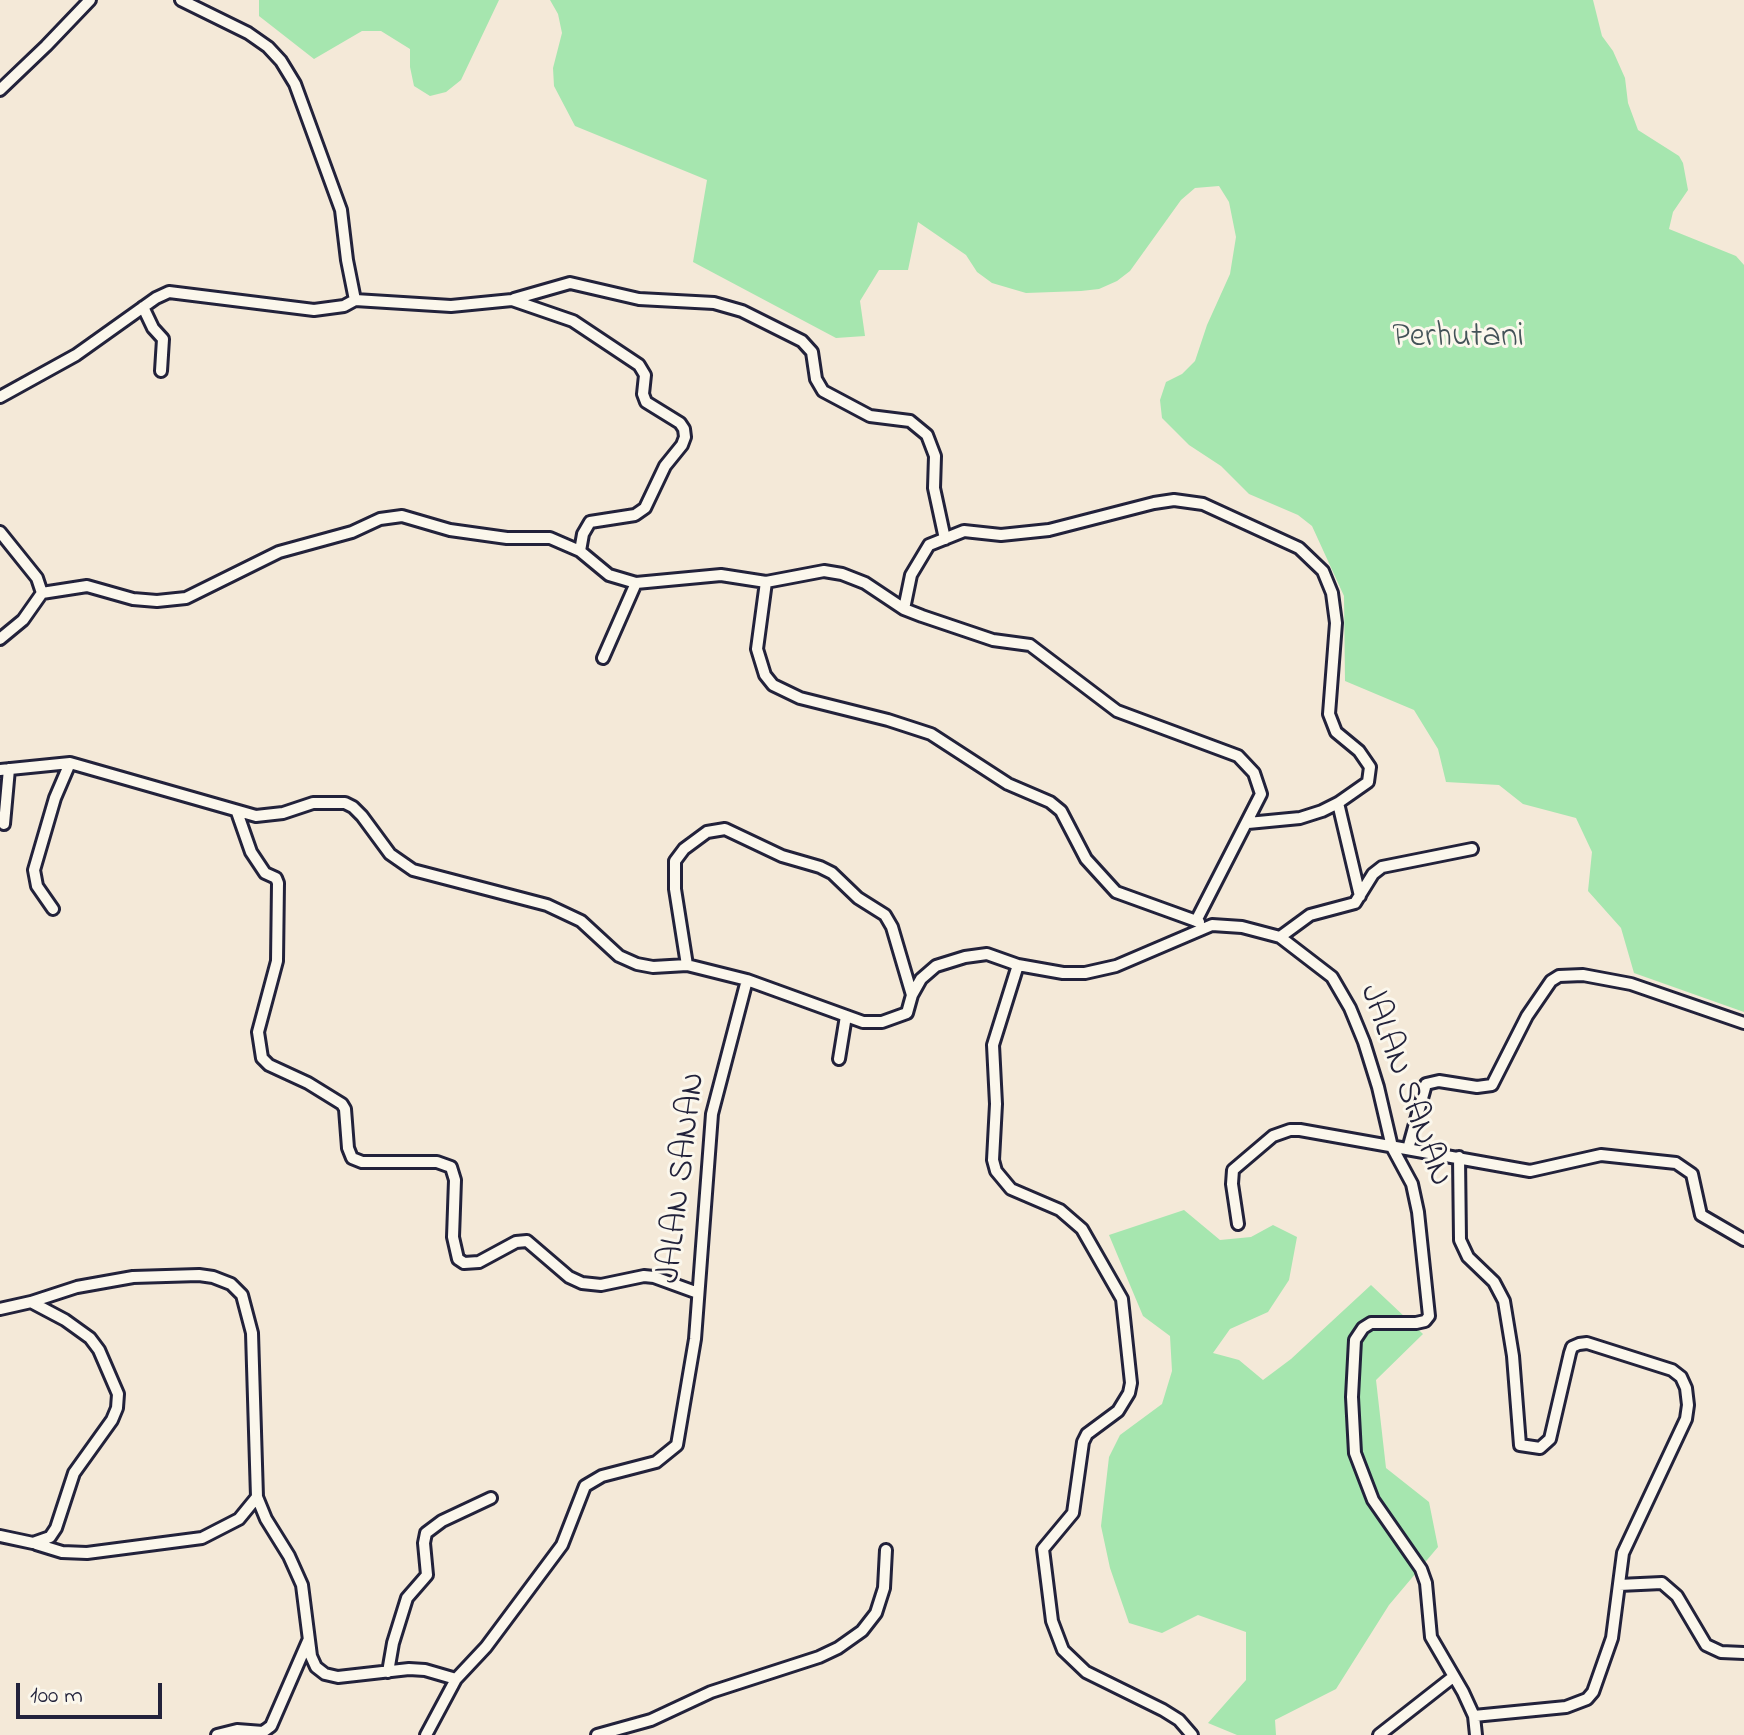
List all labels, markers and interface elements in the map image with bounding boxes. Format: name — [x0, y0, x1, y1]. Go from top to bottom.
park label: Perhutani — [1392, 319, 1524, 359]
street label: JALAN SANAN — [1348, 979, 1458, 1193]
street label: JALAN SANAN — [651, 1070, 717, 1286]
scale bar — [20, 1667, 166, 1717]
text: 100 m — [30, 1679, 83, 1714]

